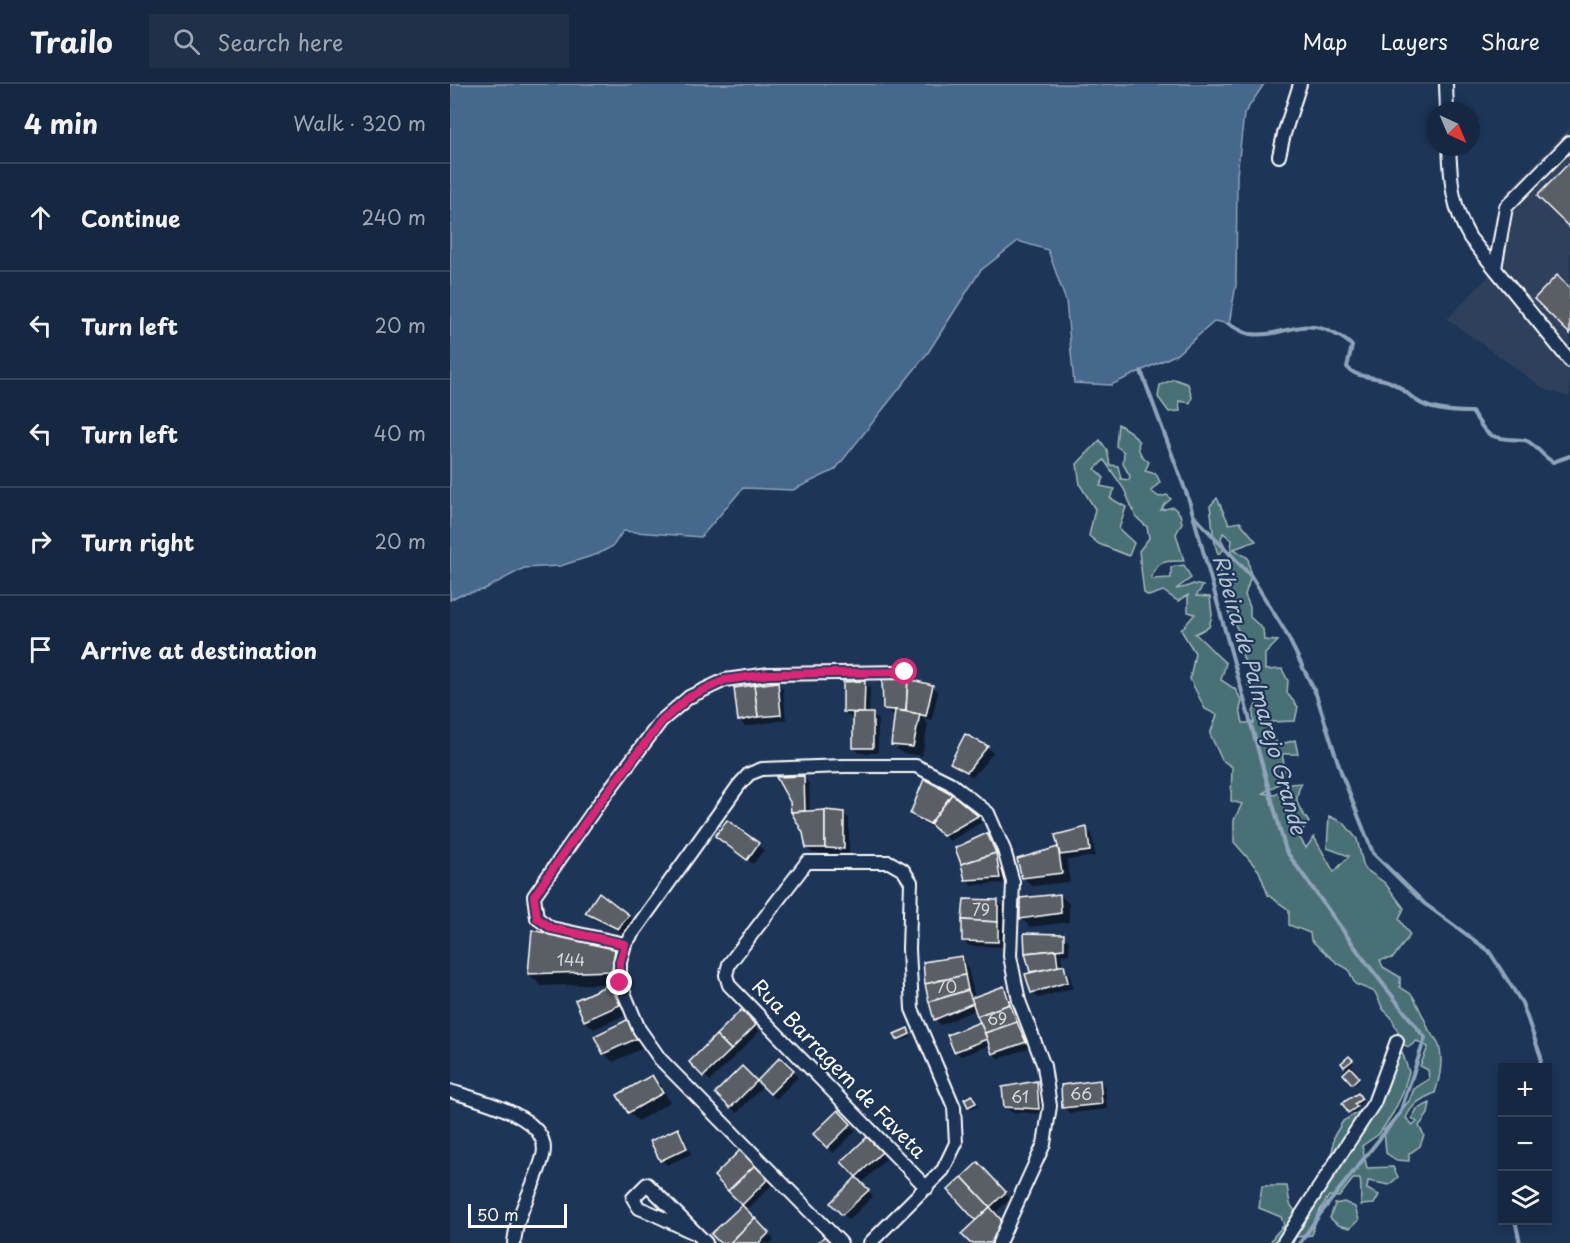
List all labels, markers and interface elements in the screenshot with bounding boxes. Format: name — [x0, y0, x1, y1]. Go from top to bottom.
search box — [149, 14, 569, 68]
text: Trailo — [30, 20, 113, 63]
icon: search — [170, 25, 203, 58]
text: Search here — [218, 25, 343, 58]
text: Map — [1303, 25, 1347, 57]
text: Layers — [1380, 25, 1448, 57]
text: Share — [1481, 25, 1540, 57]
north arrow — [1426, 102, 1480, 156]
text: 4 min — [24, 104, 98, 143]
text: Walk · 320 m — [293, 108, 426, 138]
icon: ahead — [24, 201, 57, 234]
text: Continue — [81, 201, 180, 234]
text: 240 m — [361, 202, 426, 232]
icon: left — [24, 309, 57, 342]
text: Turn left — [81, 309, 178, 342]
text: 20 m — [374, 310, 426, 340]
icon: left — [24, 417, 57, 450]
text: Turn left — [81, 417, 178, 450]
text: 40 m — [374, 418, 426, 448]
icon: right — [24, 525, 57, 558]
text: Turn right — [81, 525, 194, 558]
text: 20 m — [374, 526, 426, 556]
water label: Ribeira de Palmarejo Grande — [1206, 551, 1317, 839]
icon: arrive — [24, 633, 57, 666]
text: Arrive at destination — [81, 633, 317, 666]
route start — [891, 658, 917, 684]
house number: 79 — [972, 897, 990, 921]
house number: 144 — [557, 947, 585, 971]
route end — [606, 969, 632, 995]
street label: Rua Barragem de Faveta — [746, 972, 934, 1165]
house number: 70 — [937, 974, 957, 998]
house number: 69 — [987, 1006, 1007, 1030]
map controls — [1498, 1063, 1552, 1225]
button: + — [1498, 1063, 1552, 1117]
house number: 66 — [1070, 1081, 1092, 1105]
house number: 61 — [1011, 1084, 1029, 1108]
button: − — [1498, 1117, 1552, 1171]
button: layers — [1498, 1171, 1552, 1225]
scale bar — [468, 1201, 567, 1228]
text: 50 m — [477, 1202, 518, 1226]

